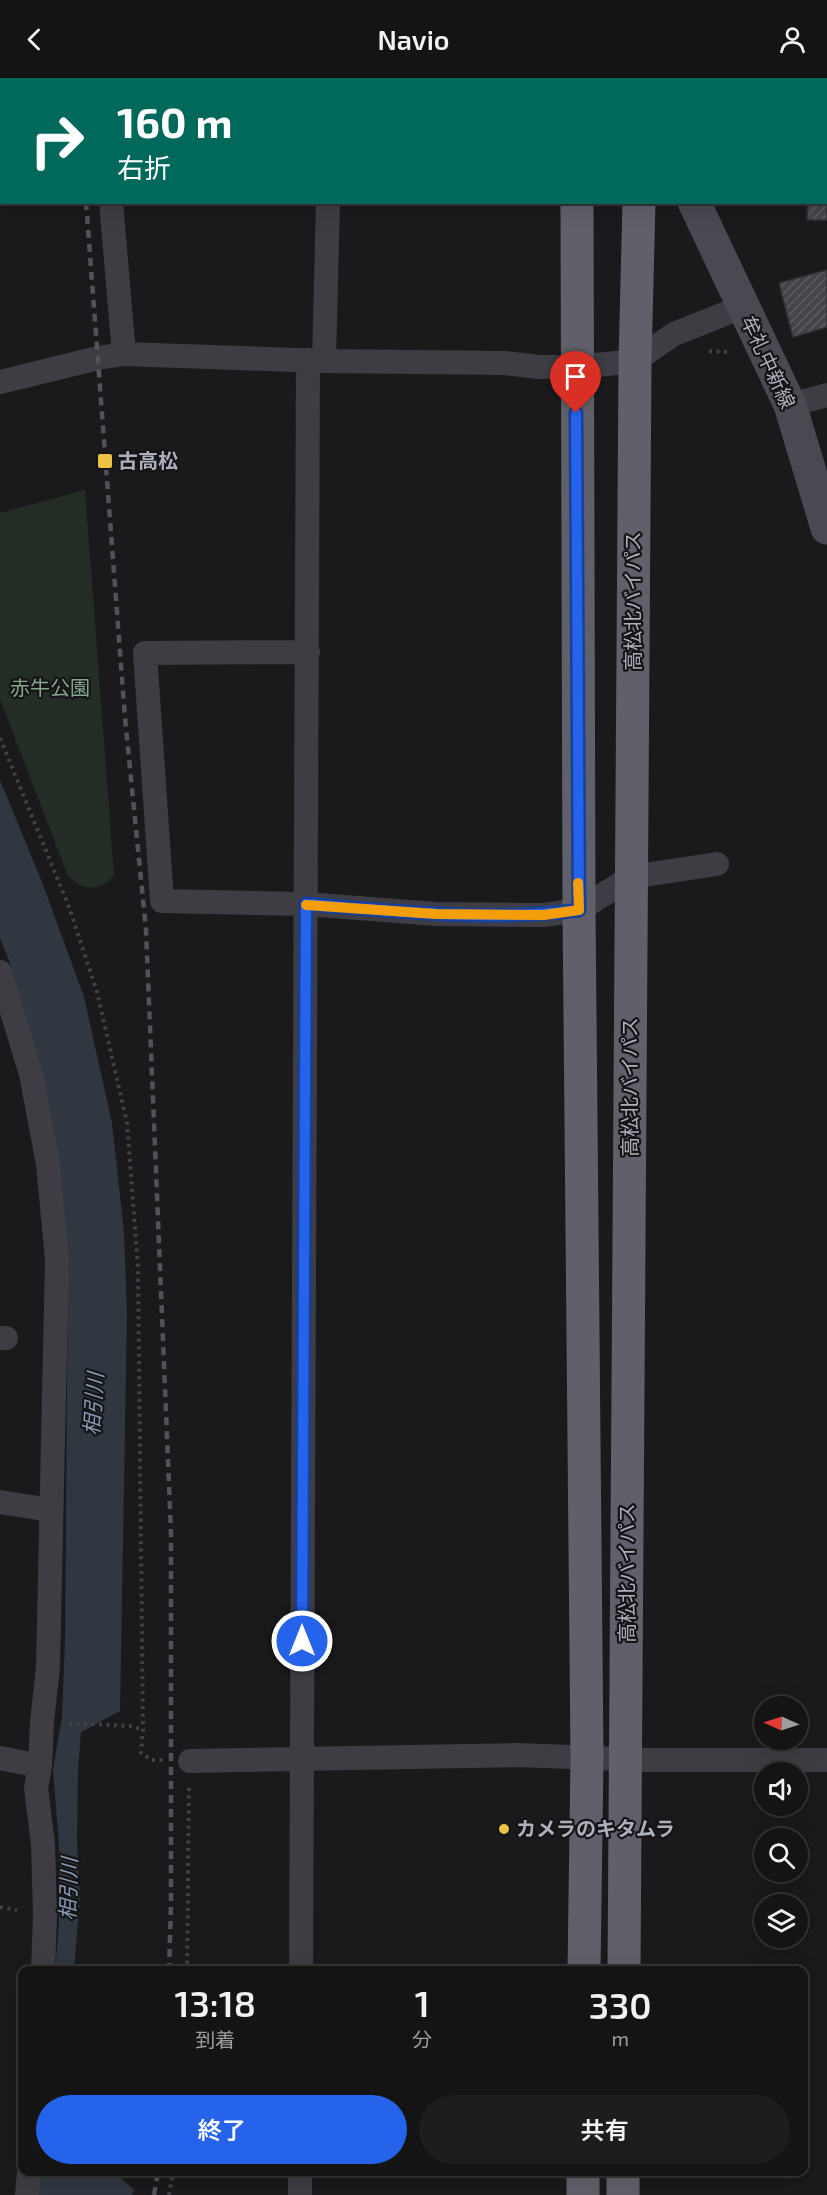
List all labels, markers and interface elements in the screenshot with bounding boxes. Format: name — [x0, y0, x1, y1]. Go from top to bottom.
icon: back — [18, 23, 51, 56]
text: Navio — [377, 23, 450, 55]
icon: person — [776, 23, 809, 56]
text: 160 m — [117, 96, 233, 146]
icon: right — [18, 102, 96, 180]
text: 右折 — [117, 151, 171, 183]
street label: 牟礼中新線 — [737, 311, 801, 412]
pin — [550, 351, 601, 413]
icon: arrive — [559, 360, 592, 393]
place label: 古高松 — [118, 448, 178, 472]
marker: 古高松 — [96, 452, 114, 470]
street label: 高松北バイパス — [620, 531, 644, 671]
park label: 赤牛公園 — [10, 675, 90, 699]
street label: 高松北バイパス — [617, 1017, 641, 1157]
water label: 相引川 — [78, 1370, 107, 1436]
street label: 高松北バイパス — [614, 1503, 638, 1643]
position arrow — [270, 1609, 334, 1673]
north arrow — [754, 1696, 808, 1750]
map controls — [754, 1696, 808, 1948]
button: sound — [754, 1762, 808, 1816]
place label: カメラのキタムラ — [516, 1816, 675, 1840]
marker: カメラのキタムラ — [497, 1822, 511, 1836]
button: search — [754, 1828, 808, 1882]
water label: 相引川 — [54, 1855, 81, 1921]
button: layers — [754, 1894, 808, 1948]
text: 13:18 — [174, 1981, 256, 2024]
text: 1 — [415, 1981, 430, 2024]
text: 330 — [589, 1983, 652, 2026]
text: m — [611, 2026, 629, 2050]
text: 到着 — [195, 2027, 235, 2051]
text: 分 — [412, 2027, 432, 2051]
button: 終了 — [36, 2095, 407, 2164]
button: 共有 — [419, 2095, 790, 2164]

